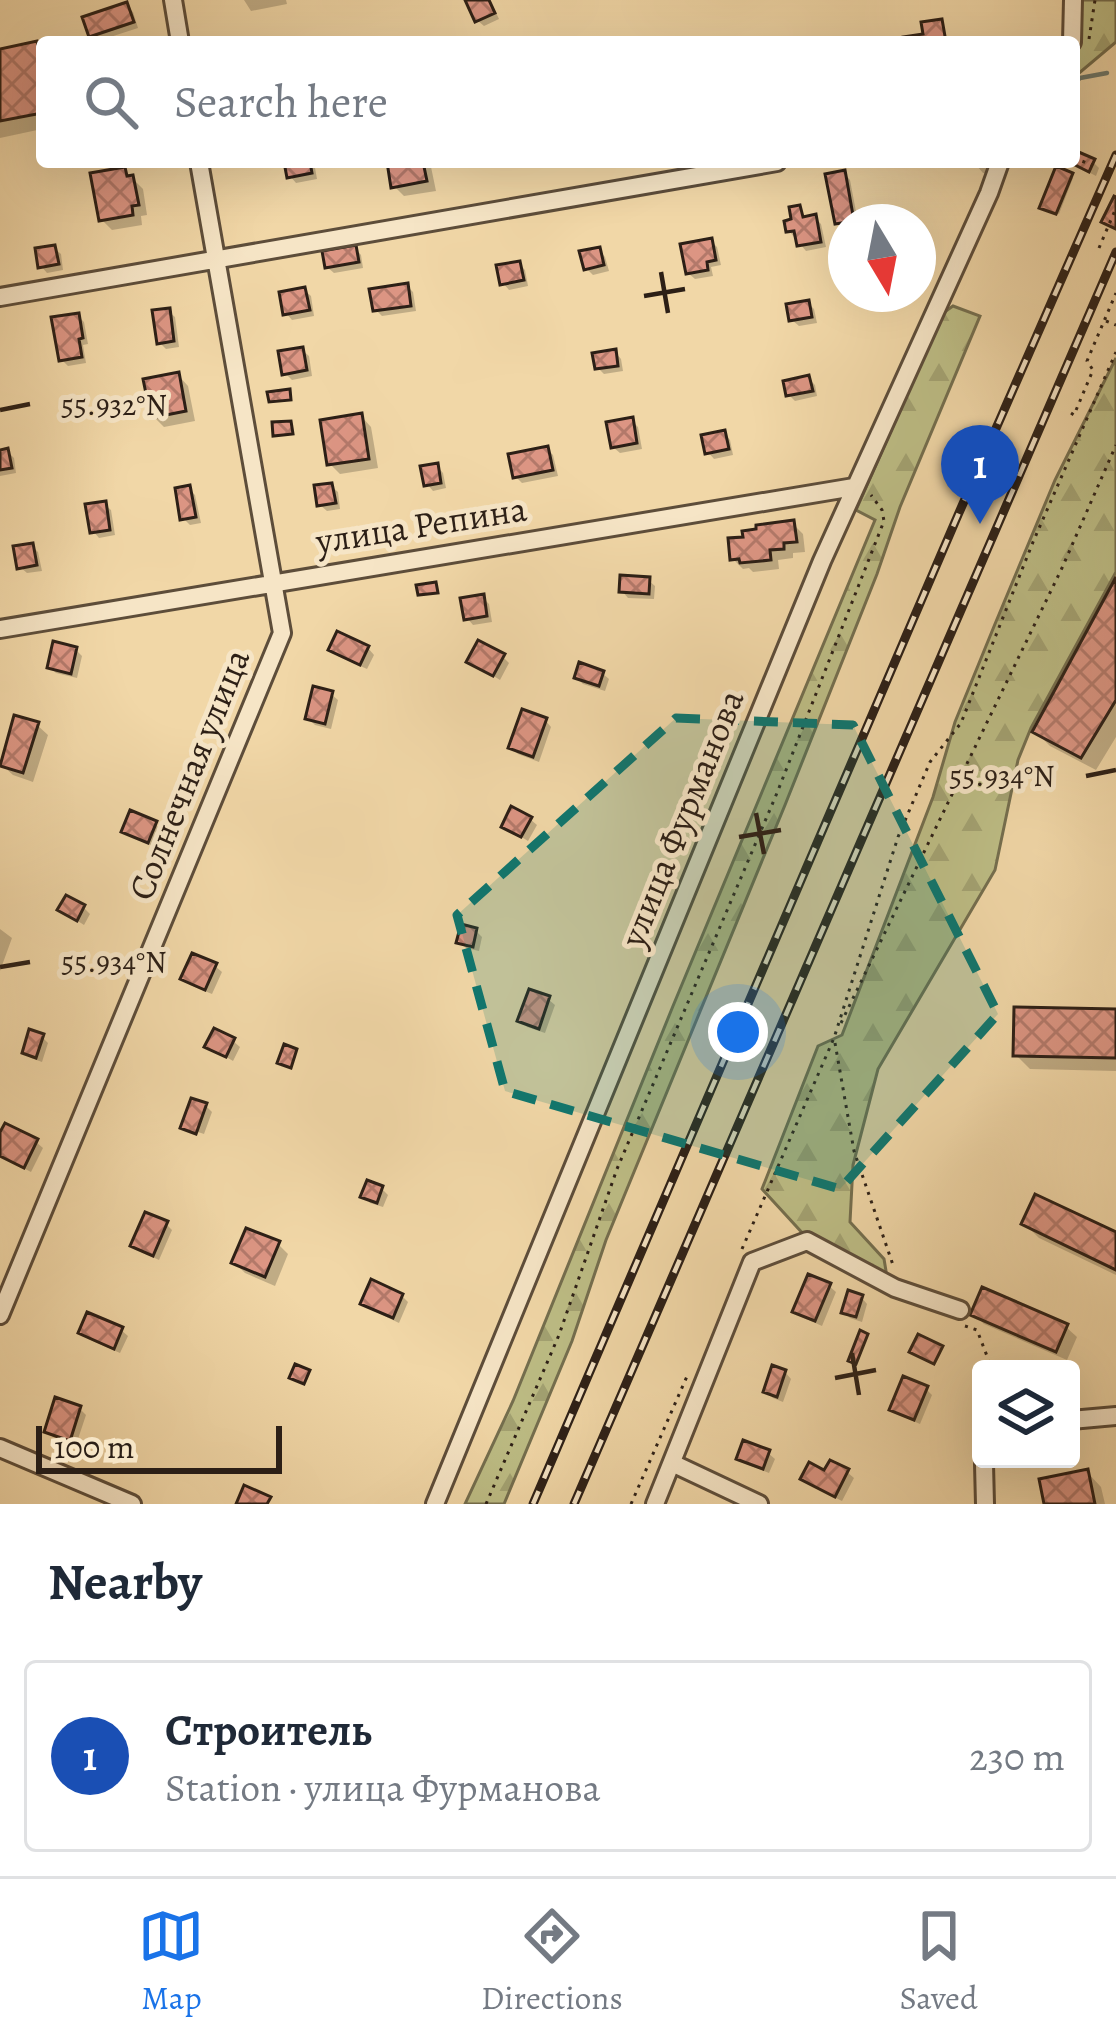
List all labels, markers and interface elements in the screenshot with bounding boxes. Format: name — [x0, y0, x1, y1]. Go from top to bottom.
search box — [36, 36, 1080, 168]
icon: search — [78, 69, 144, 135]
text: Search here — [174, 71, 388, 133]
north arrow — [828, 204, 936, 312]
text: 55.932°N — [61, 385, 167, 425]
pin: 1 — [941, 425, 1019, 524]
street label: улица Репина — [311, 484, 530, 565]
street label: Солнечная улица — [116, 641, 261, 907]
street label: улица Фурманова — [607, 682, 756, 955]
text: 55.934°N — [949, 756, 1055, 796]
text: 55.934°N — [61, 942, 167, 982]
your location — [708, 1002, 768, 1062]
map controls — [972, 1360, 1080, 1468]
button: layers — [972, 1360, 1080, 1468]
scale bar — [36, 1420, 282, 1473]
text: 100 m — [54, 1424, 134, 1469]
text: Nearby — [48, 1547, 202, 1617]
text: Строитель — [165, 1699, 372, 1761]
text: 1 — [83, 1730, 97, 1783]
text: 230 m — [969, 1730, 1065, 1783]
text: Station · улица Фурманова — [165, 1761, 601, 1814]
tab: Map — [138, 1903, 204, 2020]
tab: Directions — [481, 1903, 623, 2020]
tab: Saved — [899, 1903, 978, 2020]

